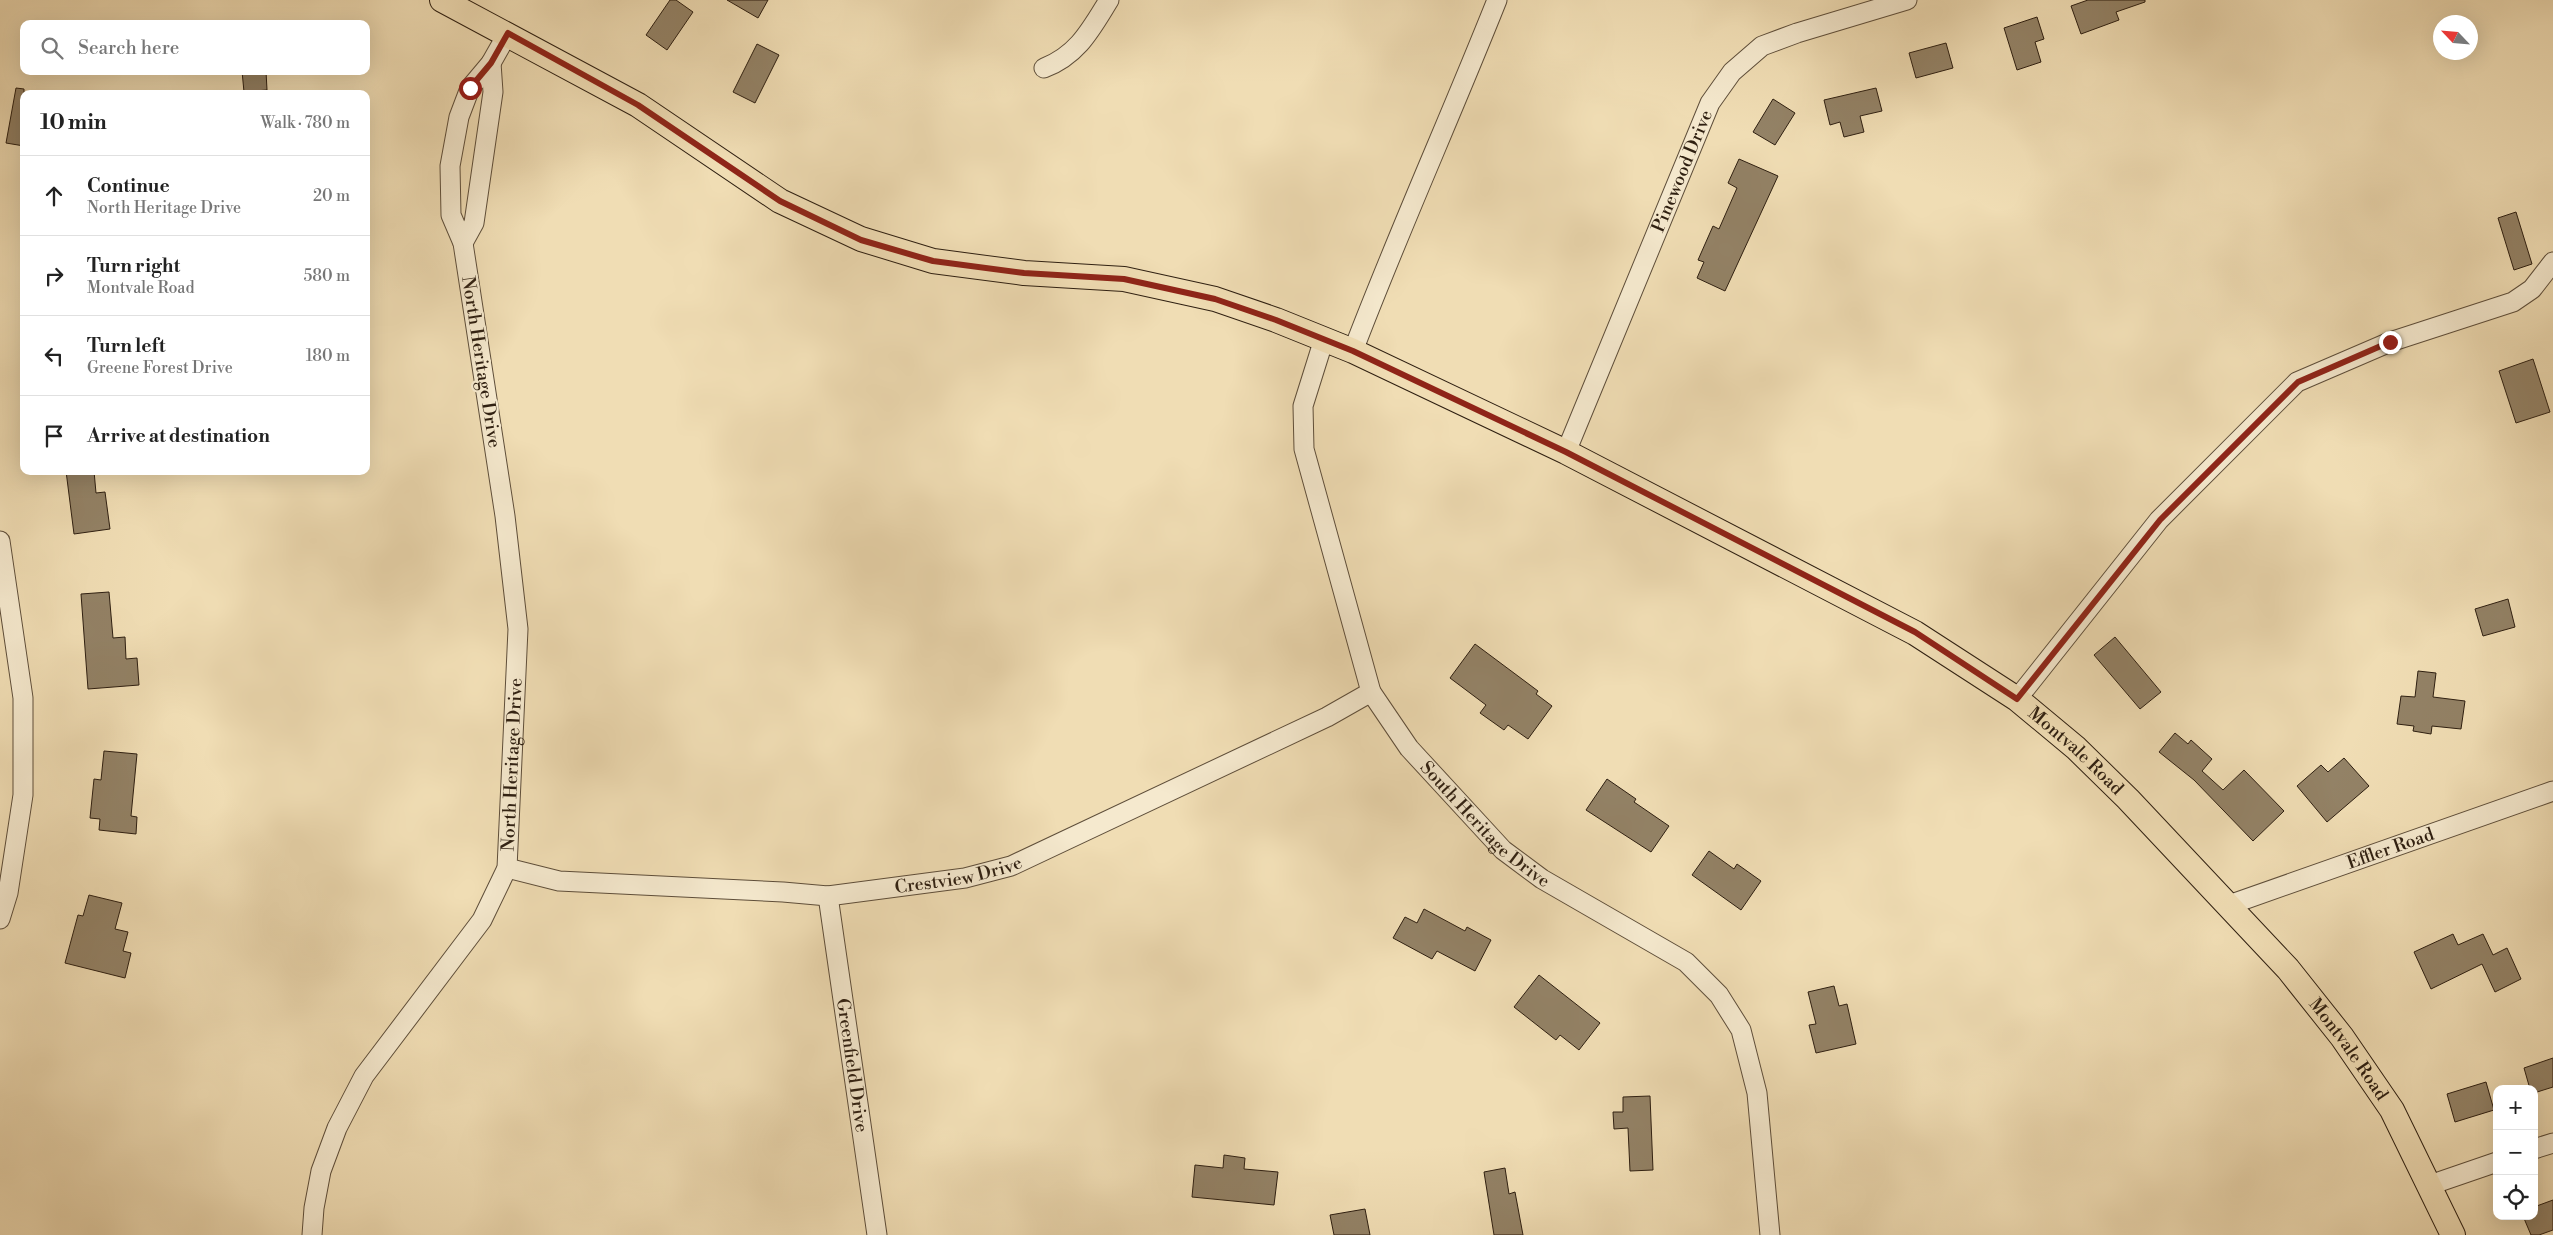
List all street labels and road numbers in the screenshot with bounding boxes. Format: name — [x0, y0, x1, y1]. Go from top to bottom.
street label: Pinewood Drive — [1646, 106, 1717, 236]
street label: North Heritage Drive — [456, 275, 506, 449]
street label: North Heritage Drive — [496, 677, 527, 852]
street label: Montvale Road — [2023, 702, 2129, 800]
street label: South Heritage Drive — [1415, 756, 1554, 893]
street label: Effler Road — [2344, 822, 2438, 874]
street label: Crestview Drive — [893, 851, 1026, 899]
street label: Montvale Road — [2304, 993, 2394, 1105]
street label: Greenfield Drive — [831, 997, 874, 1134]

